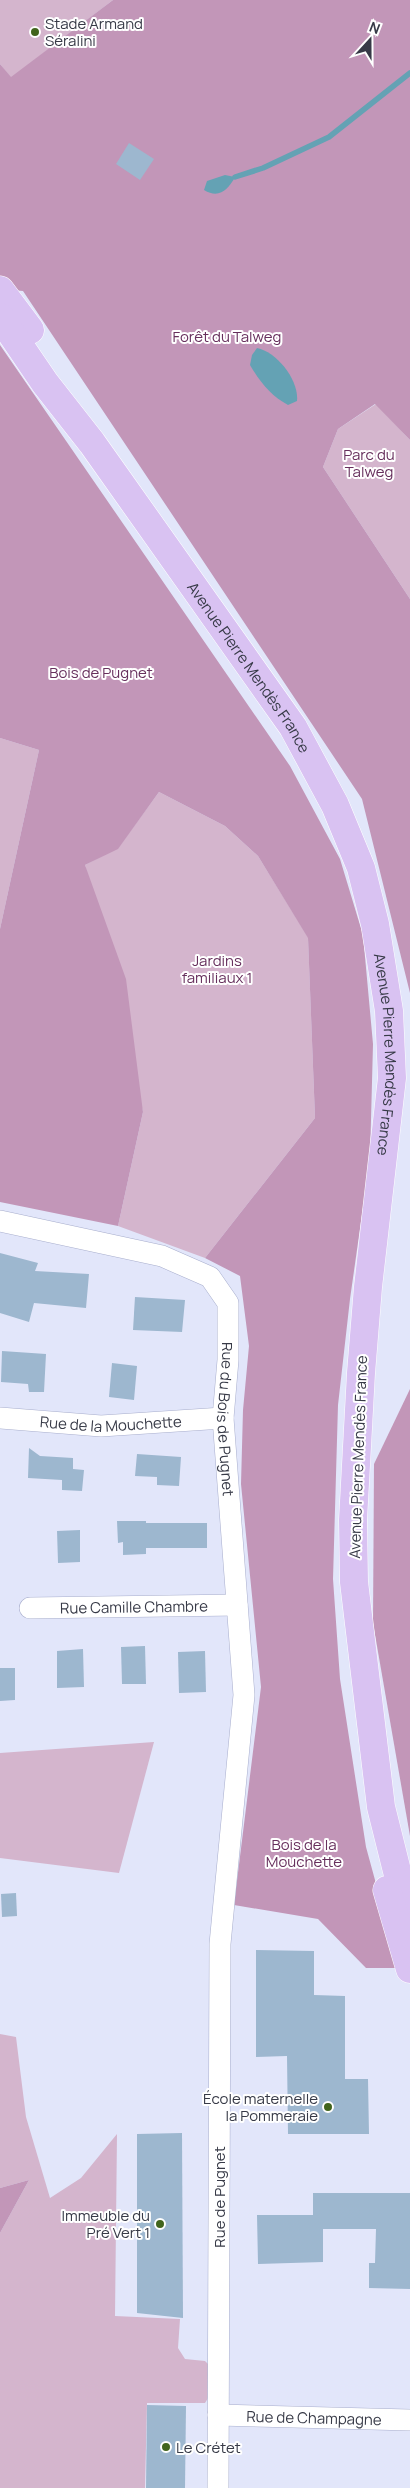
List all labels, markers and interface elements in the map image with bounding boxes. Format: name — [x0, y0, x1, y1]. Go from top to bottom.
place label: Stade Armand Séralini — [45, 13, 143, 51]
north arrow — [345, 15, 395, 65]
text: N — [367, 17, 383, 38]
marker: Stade Armand Séralini — [29, 26, 41, 38]
park label: Forêt du Talweg — [173, 326, 281, 347]
park label: Parc du Talweg — [343, 444, 395, 482]
street label: Avenue Pierre Mendès France — [183, 577, 316, 757]
park label: Bois de Pugnet — [49, 662, 153, 683]
park label: Jardins familiaux 1 — [182, 950, 252, 988]
street label: Avenue Pierre Mendès France — [369, 952, 403, 1157]
street label: Rue du Bois de Pugnet — [212, 1342, 239, 1497]
street label: Avenue Pierre Mendès France — [344, 1355, 372, 1559]
street label: Rue de la Mouchette — [39, 1410, 182, 1437]
street label: Rue Camille Chambre — [60, 1595, 208, 1618]
park label: Bois de la Mouchette — [266, 1834, 342, 1872]
place label: École maternelle la Pommeraie — [203, 2088, 318, 2126]
marker: École maternelle la Pommeraie — [322, 2101, 334, 2113]
street label: Rue de Pugnet — [209, 2146, 230, 2248]
place label: Immeuble du Pré Vert 1 — [61, 2205, 150, 2243]
marker: Immeuble du Pré Vert 1 — [154, 2218, 166, 2230]
street label: Rue de Champagne — [246, 2405, 382, 2430]
place label: Le Crétet — [176, 2437, 241, 2458]
marker: Le Crétet — [160, 2441, 172, 2453]

